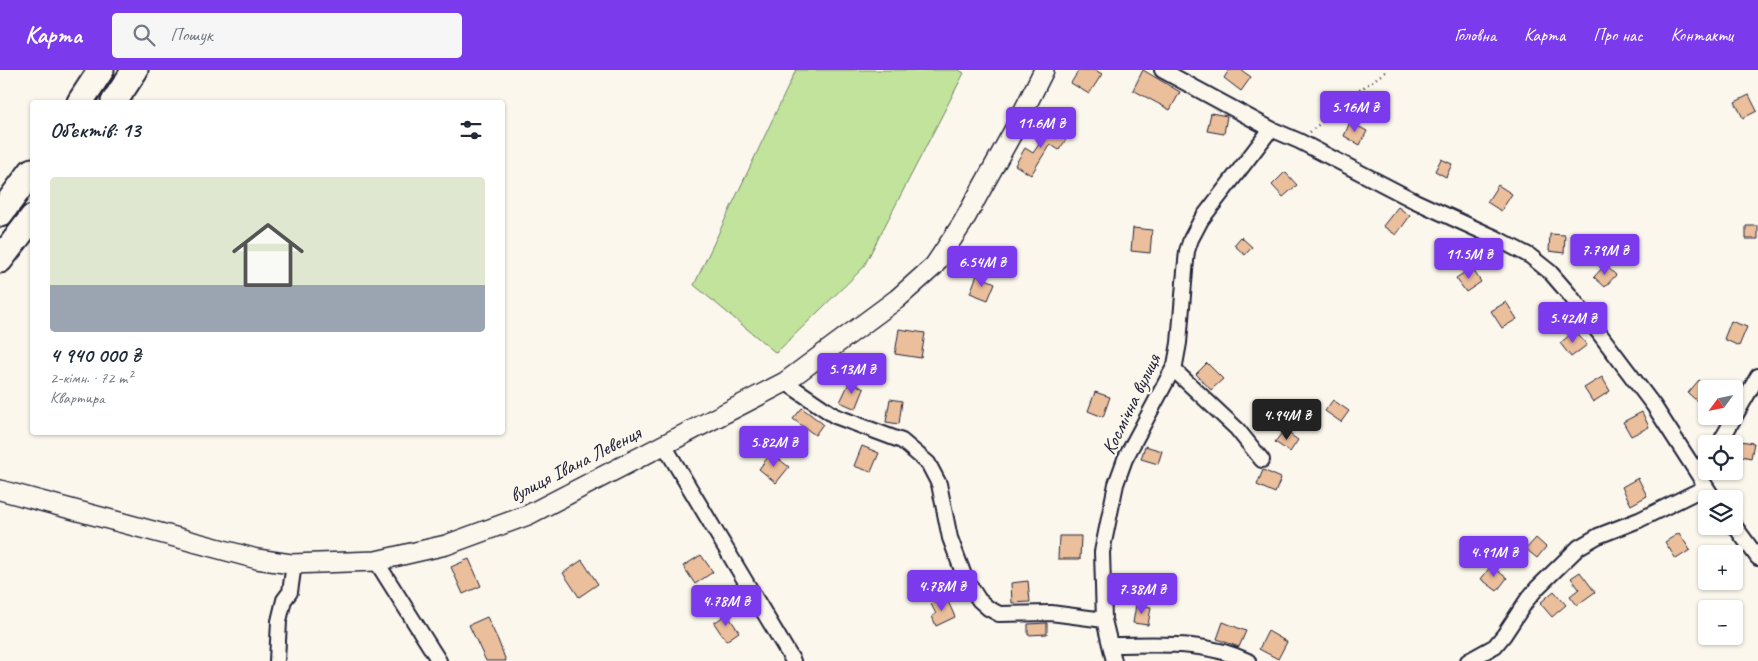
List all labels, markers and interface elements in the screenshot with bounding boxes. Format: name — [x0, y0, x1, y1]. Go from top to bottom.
search box — [112, 13, 462, 58]
text: Карта — [25, 20, 82, 50]
icon: search — [130, 21, 158, 49]
text: Пошук — [170, 23, 213, 47]
text: Головна — [1454, 24, 1496, 46]
text: Карта — [1524, 24, 1565, 46]
text: Про нас — [1593, 24, 1643, 46]
text: Контакти — [1671, 24, 1733, 46]
pin: 5.16M ₴ — [1309, 90, 1401, 133]
text: 5.16M ₴ — [1331, 97, 1379, 117]
pin: 11.6M ₴ — [995, 106, 1087, 149]
text: 11.6M ₴ — [1017, 113, 1065, 133]
icon: filters — [457, 116, 485, 144]
text: Об’єктів: 13 — [50, 117, 140, 143]
icon: home — [223, 210, 313, 300]
pin: 7.79M ₴ — [1559, 234, 1651, 276]
pin: 11.5M ₴ — [1423, 238, 1515, 280]
text: 7.79M ₴ — [1581, 240, 1629, 260]
text: 11.5M ₴ — [1445, 244, 1493, 264]
pin: 6.54M ₴ — [936, 246, 1028, 288]
text: 6.54M ₴ — [958, 252, 1006, 272]
pin: 5.42M ₴ — [1527, 302, 1619, 344]
text: 5.42M ₴ — [1549, 308, 1597, 328]
text: 4 940 000 ₴ — [50, 342, 141, 368]
street label: Космічна вулиця — [1096, 349, 1166, 458]
pin: 5.13M ₴ — [806, 352, 898, 395]
text: 5.13M ₴ — [828, 359, 876, 379]
text: 2-кімн. · 72 m² — [50, 368, 132, 388]
north arrow — [1698, 380, 1742, 425]
map controls — [1698, 380, 1743, 645]
text: Квартира — [50, 388, 105, 408]
pin: 4.94M ₴ — [1241, 398, 1333, 441]
text: 4.94M ₴ — [1263, 405, 1311, 425]
street label: вулиця Івана Левенця — [505, 419, 646, 508]
pin: 5.82M ₴ — [728, 426, 820, 468]
text: 5.82M ₴ — [750, 432, 798, 452]
button: locate — [1698, 435, 1743, 480]
button: layers — [1698, 490, 1743, 535]
pin: 4.91M ₴ — [1448, 536, 1540, 578]
text: 4.91M ₴ — [1470, 542, 1518, 562]
button: + — [1698, 545, 1743, 590]
pin: 4.78M ₴ — [896, 570, 988, 612]
pin: 7.38M ₴ — [1096, 572, 1188, 615]
text: 4.78M ₴ — [918, 576, 966, 596]
text: 7.38M ₴ — [1118, 579, 1166, 599]
pin: 4.78M ₴ — [680, 584, 772, 627]
text: 4.78M ₴ — [702, 591, 750, 611]
button: − — [1698, 600, 1743, 645]

